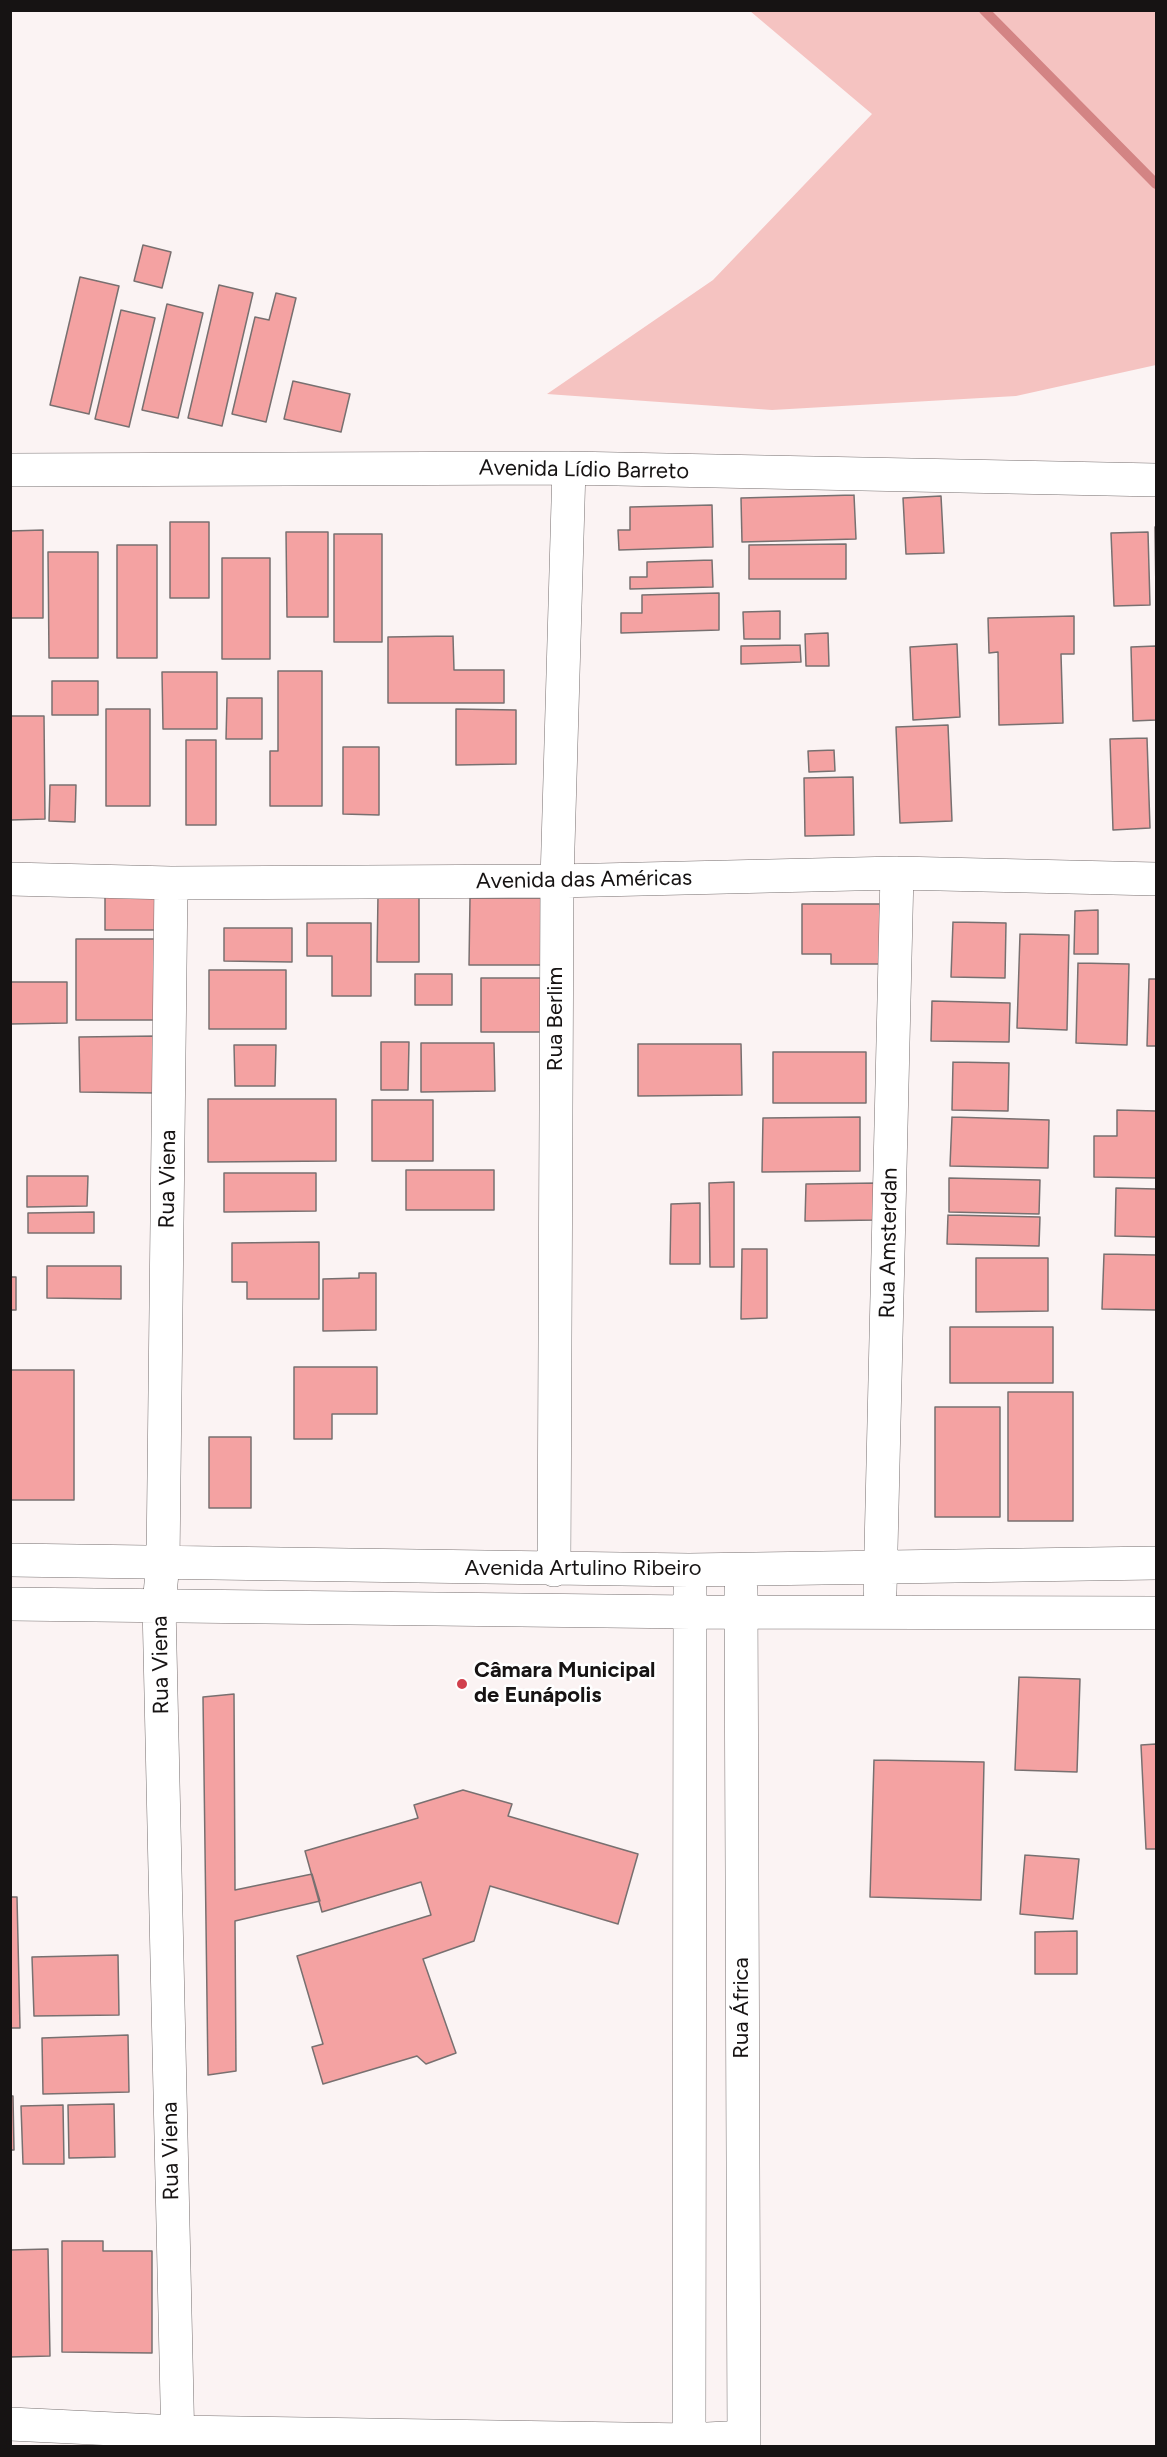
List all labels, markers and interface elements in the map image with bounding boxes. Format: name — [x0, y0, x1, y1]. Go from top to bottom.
street label: Avenida Lídio Barreto — [479, 455, 689, 485]
street label: Avenida das Américas — [476, 865, 692, 895]
street label: Rua Berlim — [543, 967, 569, 1071]
street label: Rua Viena — [154, 1129, 182, 1229]
street label: Rua Amsterdan — [874, 1167, 904, 1319]
street label: Avenida Artulino Ribeiro — [464, 1556, 702, 1582]
street label: Rua Viena — [147, 1615, 175, 1715]
place label: Câmara Municipal de Eunápolis — [474, 1658, 656, 1710]
marker: Câmara Municipal de Eunápolis — [455, 1677, 469, 1691]
street label: Rua África — [729, 1957, 755, 2059]
street label: Rua Viena — [157, 2101, 185, 2201]

